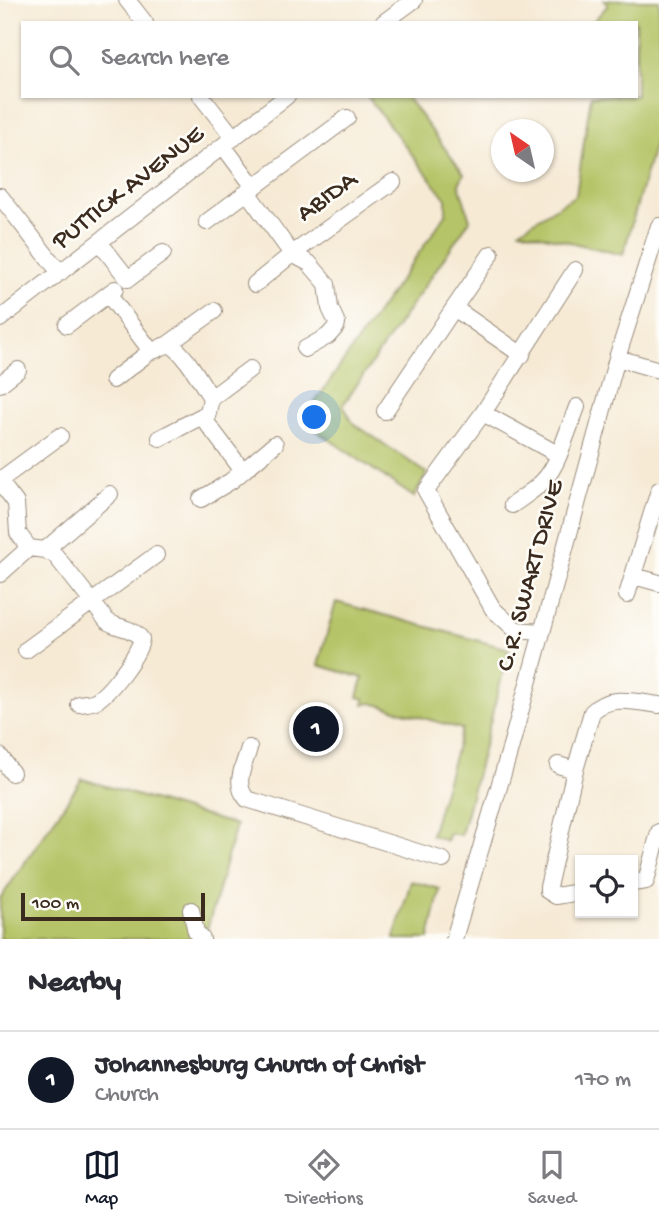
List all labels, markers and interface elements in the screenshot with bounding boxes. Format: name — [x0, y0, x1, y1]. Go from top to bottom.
search box — [21, 21, 638, 98]
icon: search — [45, 41, 83, 79]
text: Search here — [101, 44, 229, 75]
north arrow — [491, 119, 554, 182]
street label: PUTTICK AVENUE — [46, 120, 212, 259]
street label: ABIDA — [292, 165, 366, 230]
your location — [297, 400, 331, 434]
street label: C.R. SWART DRIVE — [492, 476, 573, 675]
pin: 1 — [293, 703, 339, 755]
map controls — [575, 855, 638, 918]
button: locate — [575, 855, 638, 918]
scale bar — [21, 890, 205, 922]
text: 100 m — [32, 893, 79, 916]
text: Nearby — [28, 967, 121, 1002]
text: Johannesburg Church of Christ — [95, 1051, 424, 1082]
text: 1 — [46, 1067, 56, 1094]
text: 170 m — [575, 1067, 631, 1094]
text: Church — [95, 1082, 159, 1109]
tab: Map — [83, 1146, 121, 1211]
tab: Directions — [286, 1146, 363, 1211]
tab: Saved — [528, 1146, 576, 1211]

